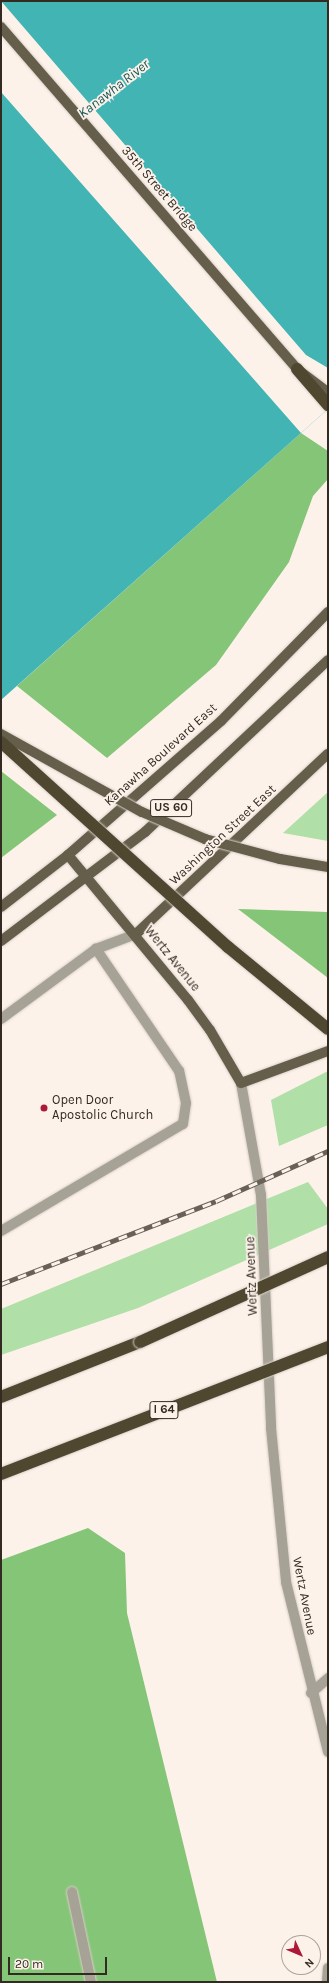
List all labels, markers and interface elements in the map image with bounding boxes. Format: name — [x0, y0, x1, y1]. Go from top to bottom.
water label: Kanawha River — [75, 56, 153, 122]
street label: 35th Street Bridge — [118, 143, 200, 235]
street label: Kanawha Boulevard East — [101, 700, 221, 810]
street label: Washington Street East — [166, 782, 280, 888]
road number: US 60 — [150, 798, 192, 818]
street label: Wertz Avenue — [141, 923, 203, 995]
place label: Open Door Apostolic Church — [52, 1093, 153, 1124]
marker: Open Door Apostolic Church — [39, 1103, 49, 1113]
street label: Wertz Avenue — [243, 1236, 261, 1316]
road number: I 64 — [149, 1400, 179, 1420]
street label: Wertz Avenue — [289, 1555, 319, 1637]
north arrow — [281, 1935, 321, 1975]
scale bar — [10, 1949, 109, 1975]
text: N — [302, 1956, 317, 1970]
text: 20 m — [15, 1957, 43, 1971]

